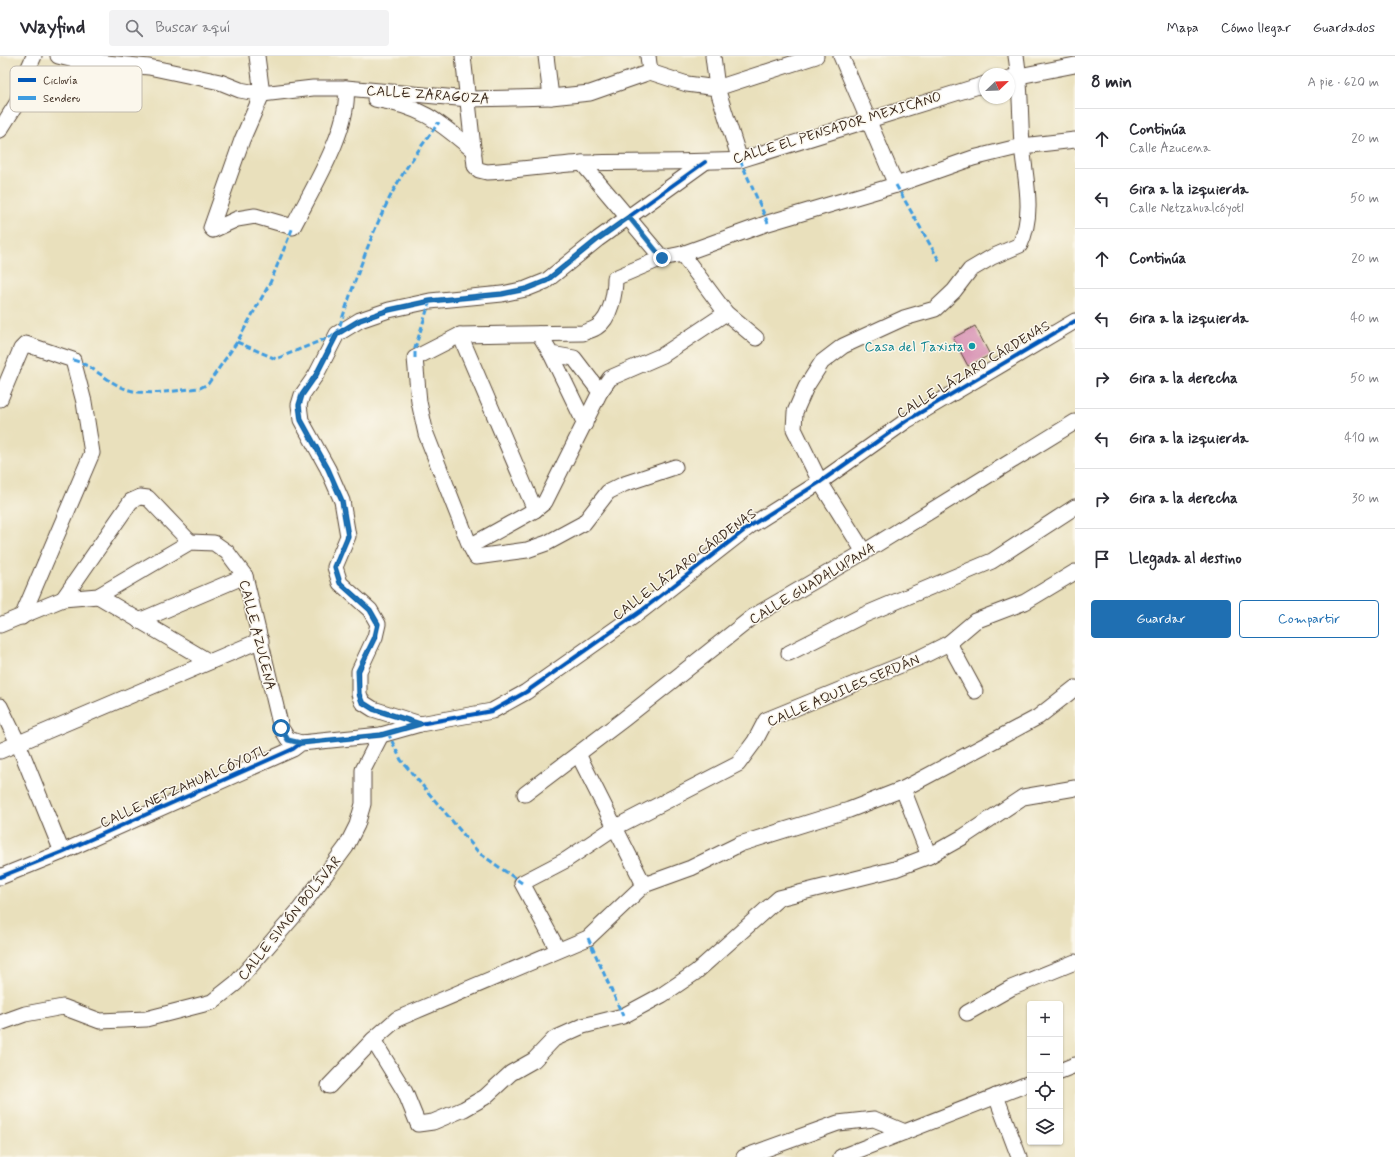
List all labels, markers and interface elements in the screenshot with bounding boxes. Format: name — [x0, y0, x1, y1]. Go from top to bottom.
search box — [109, 10, 389, 46]
text: Wayfind — [20, 15, 85, 40]
icon: search — [123, 17, 145, 39]
text: Buscar aquí — [155, 18, 231, 38]
text: Mapa — [1167, 19, 1199, 37]
text: Cómo llegar — [1221, 19, 1291, 37]
text: Guardados — [1313, 19, 1375, 37]
legend — [10, 66, 142, 112]
north arrow — [979, 68, 1015, 104]
text: 8 min — [1091, 71, 1132, 93]
text: Ciclovía — [43, 74, 78, 88]
text: A pie · 620 m — [1307, 74, 1379, 91]
street label: CALLE ZARAGOZA — [366, 82, 490, 108]
street label: CALLE EL PENSADOR MEXICANO — [731, 88, 944, 168]
text: Sendero — [43, 92, 80, 106]
text: Continúa — [1129, 120, 1186, 140]
icon: ahead — [1091, 128, 1113, 150]
text: 20 m — [1351, 130, 1379, 147]
text: Calle Azucena — [1129, 140, 1211, 157]
text: Gira a la izquierda — [1129, 180, 1248, 200]
icon: left — [1091, 188, 1113, 210]
text: 50 m — [1350, 190, 1379, 207]
text: Calle Netzahualcóyotl — [1129, 200, 1244, 217]
icon: ahead — [1091, 248, 1113, 270]
route end — [653, 249, 671, 267]
text: Continúa — [1129, 249, 1186, 269]
text: 20 m — [1351, 250, 1379, 267]
icon: left — [1091, 308, 1113, 330]
text: Gira a la izquierda — [1129, 309, 1248, 329]
text: 40 m — [1350, 310, 1379, 327]
street label: CALLE LÁZARO CÁRDENAS — [894, 317, 1054, 423]
place label: Casa del Taxista — [865, 338, 964, 356]
marker: Casa del Taxista — [967, 341, 977, 351]
icon: right — [1091, 368, 1113, 390]
text: Gira a la derecha — [1129, 369, 1238, 389]
text: 50 m — [1350, 370, 1379, 387]
icon: left — [1091, 428, 1113, 450]
text: Gira a la izquierda — [1129, 429, 1248, 449]
text: 410 m — [1344, 430, 1379, 447]
icon: right — [1091, 488, 1113, 510]
text: Gira a la derecha — [1129, 489, 1238, 509]
text: 30 m — [1352, 490, 1379, 507]
street label: CALLE LÁZARO CÁRDENAS — [609, 505, 760, 625]
street label: CALLE GUADALUPANA — [746, 539, 879, 629]
icon: arrive — [1091, 548, 1113, 570]
text: Llegada al destino — [1129, 549, 1242, 569]
street label: CALLE AZUCENA — [235, 578, 279, 692]
button: Guardar — [1091, 600, 1231, 638]
button: Compartir — [1239, 600, 1379, 638]
street label: CALLE AQUILES SERDÁN — [764, 651, 922, 731]
route start — [272, 719, 290, 737]
street label: CALLE NETZAHUALCÓYOTL — [97, 741, 272, 832]
street label: CALLE SIMÓN BOLÍVAR — [234, 853, 345, 984]
map controls — [1027, 1001, 1063, 1145]
button: + — [1027, 1001, 1063, 1037]
button: − — [1027, 1037, 1063, 1073]
button: locate — [1027, 1073, 1063, 1109]
button: layers — [1027, 1109, 1063, 1145]

